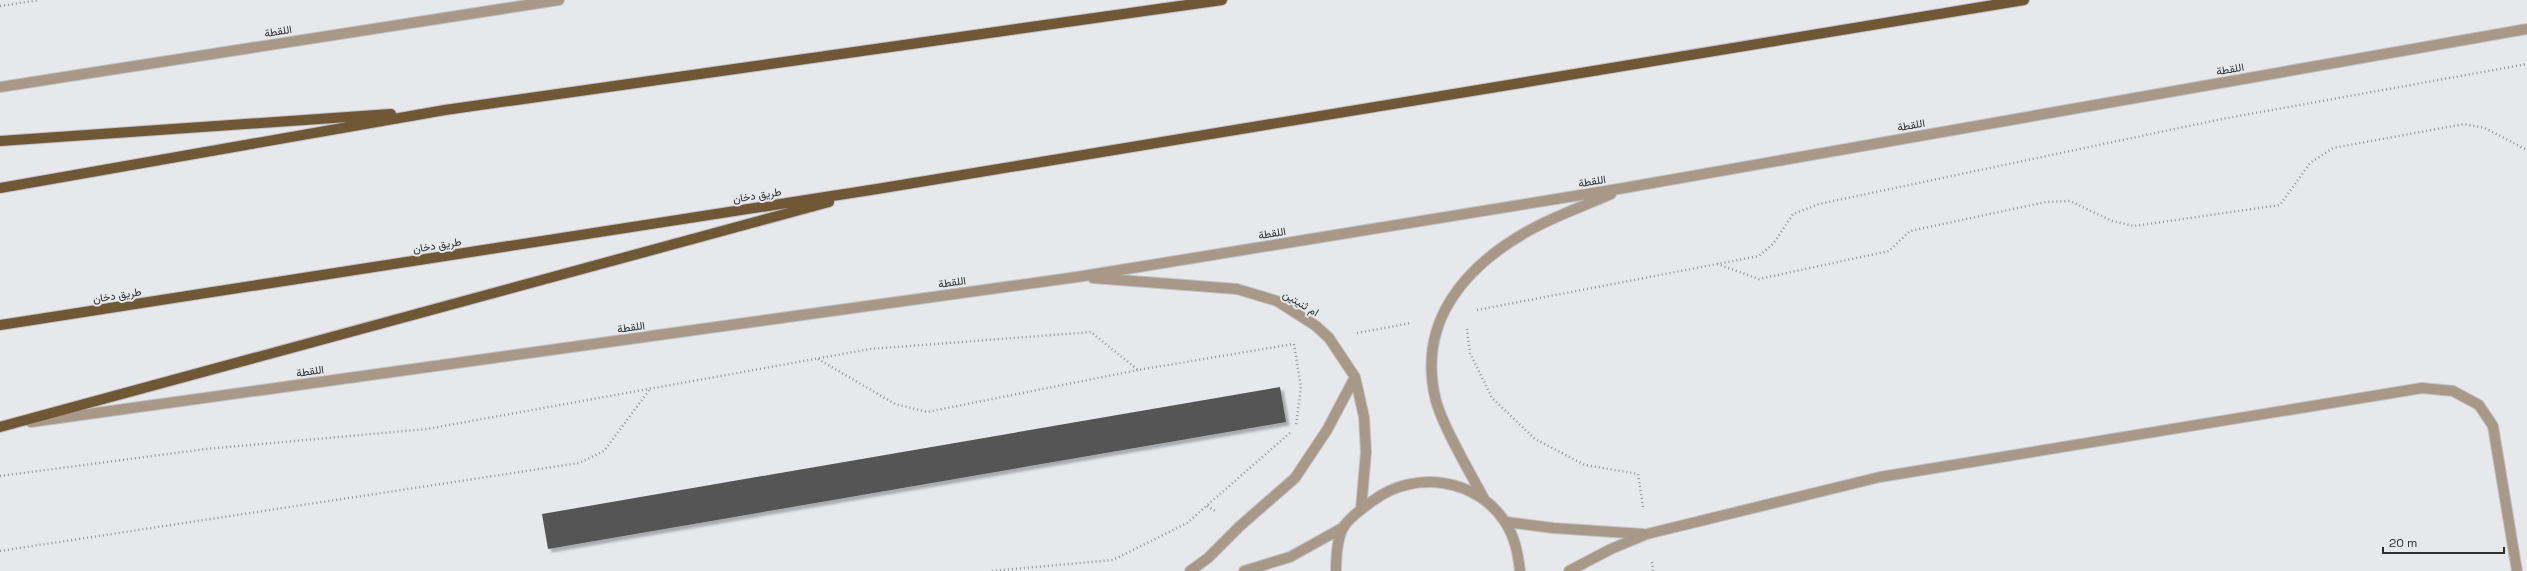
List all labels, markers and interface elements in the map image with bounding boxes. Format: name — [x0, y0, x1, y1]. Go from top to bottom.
street label: اللقطة — [263, 22, 293, 40]
street label: اللقطة — [2215, 60, 2245, 78]
street label: اللقطة — [1896, 116, 1926, 134]
street label: اللقطة — [1577, 172, 1607, 190]
street label: طريق دخان — [732, 184, 782, 206]
street label: اللقطة — [1257, 224, 1287, 242]
street label: طريق دخان — [412, 234, 462, 256]
street label: اللقطة — [937, 273, 967, 291]
street label: طريق دخان — [92, 284, 142, 306]
street label: ام ثنيتين — [1280, 287, 1322, 320]
street label: اللقطة — [616, 318, 646, 336]
street label: اللقطة — [295, 362, 325, 380]
scale bar — [2383, 529, 2504, 555]
text: 20 m — [2389, 535, 2417, 551]

